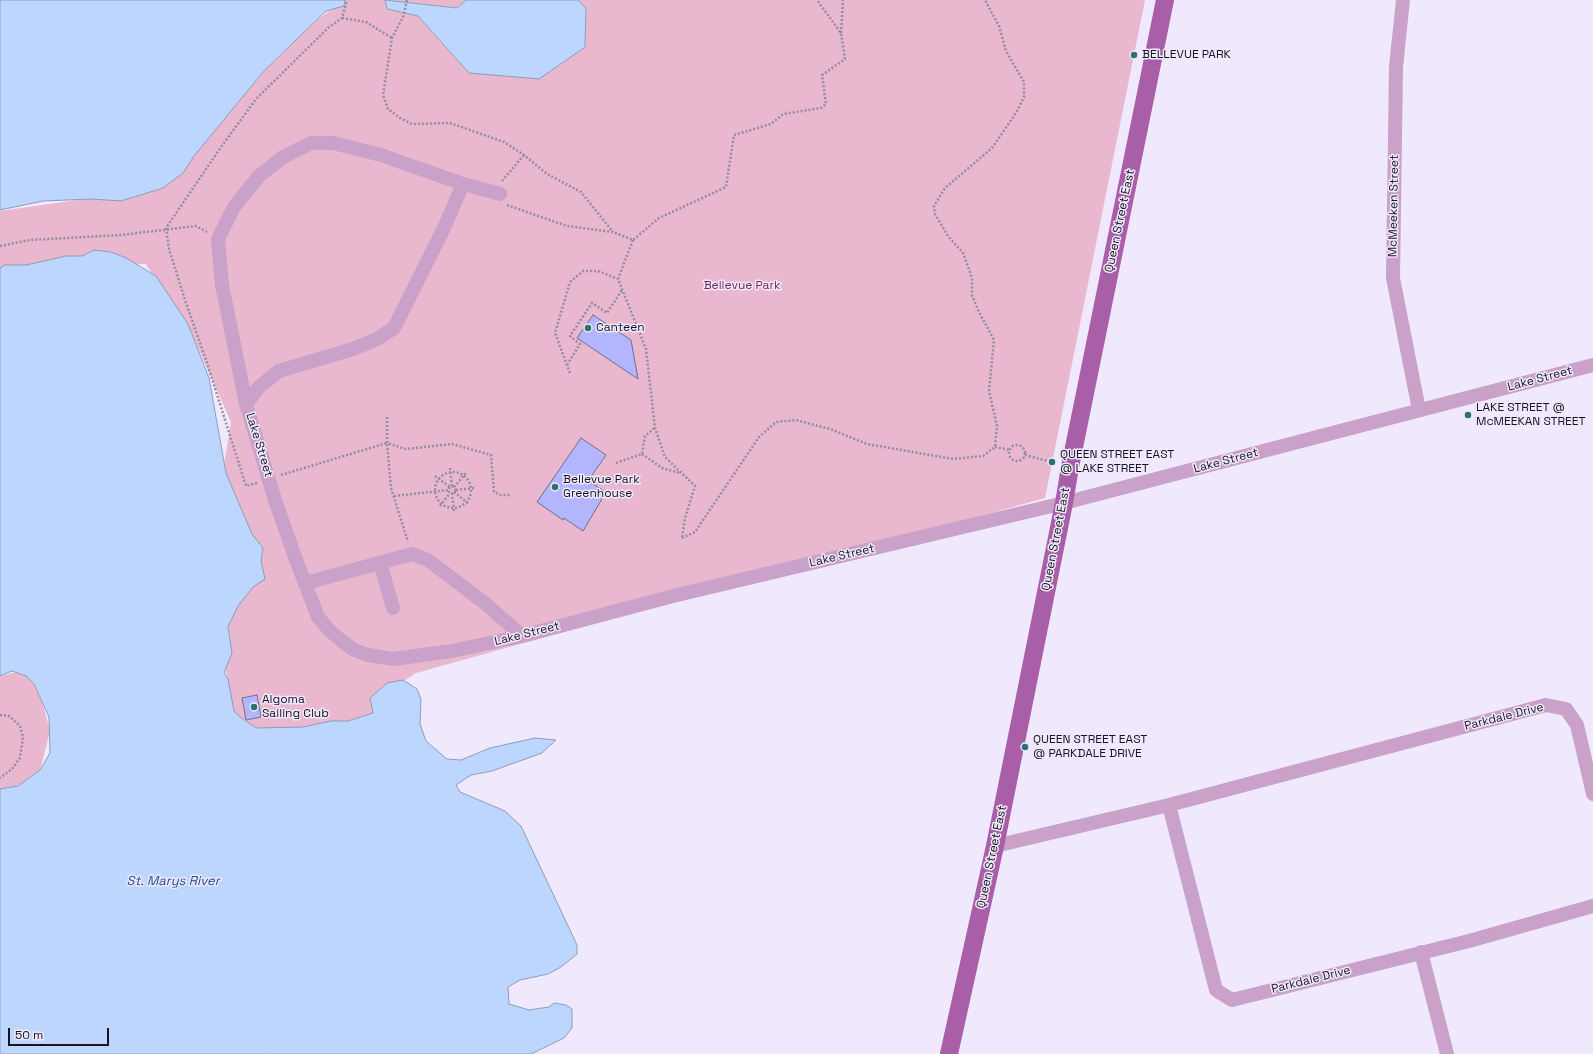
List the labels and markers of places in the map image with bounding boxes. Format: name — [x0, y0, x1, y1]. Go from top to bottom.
place label: BELLEVUE PARK — [1142, 48, 1231, 62]
marker: BELLEVUE PARK — [1129, 50, 1139, 60]
place label: Canteen — [596, 321, 645, 335]
marker: Canteen — [583, 323, 593, 333]
place label: LAKE STREET @ McMEEKAN STREET — [1476, 401, 1586, 429]
marker: LAKE STREET @ McMEEKAN STREET — [1463, 410, 1473, 420]
place label: QUEEN STREET EAST @ LAKE STREET — [1060, 448, 1174, 476]
marker: QUEEN STREET EAST @ LAKE STREET — [1047, 457, 1057, 467]
place label: Bellevue Park Greenhouse — [563, 473, 640, 501]
marker: Bellevue Park Greenhouse — [550, 482, 560, 492]
place label: Algoma Sailing Club — [262, 693, 329, 721]
marker: Algoma Sailing Club — [249, 702, 259, 712]
place label: QUEEN STREET EAST @ PARKDALE DRIVE — [1033, 733, 1147, 761]
marker: QUEEN STREET EAST @ PARKDALE DRIVE — [1020, 742, 1030, 752]

